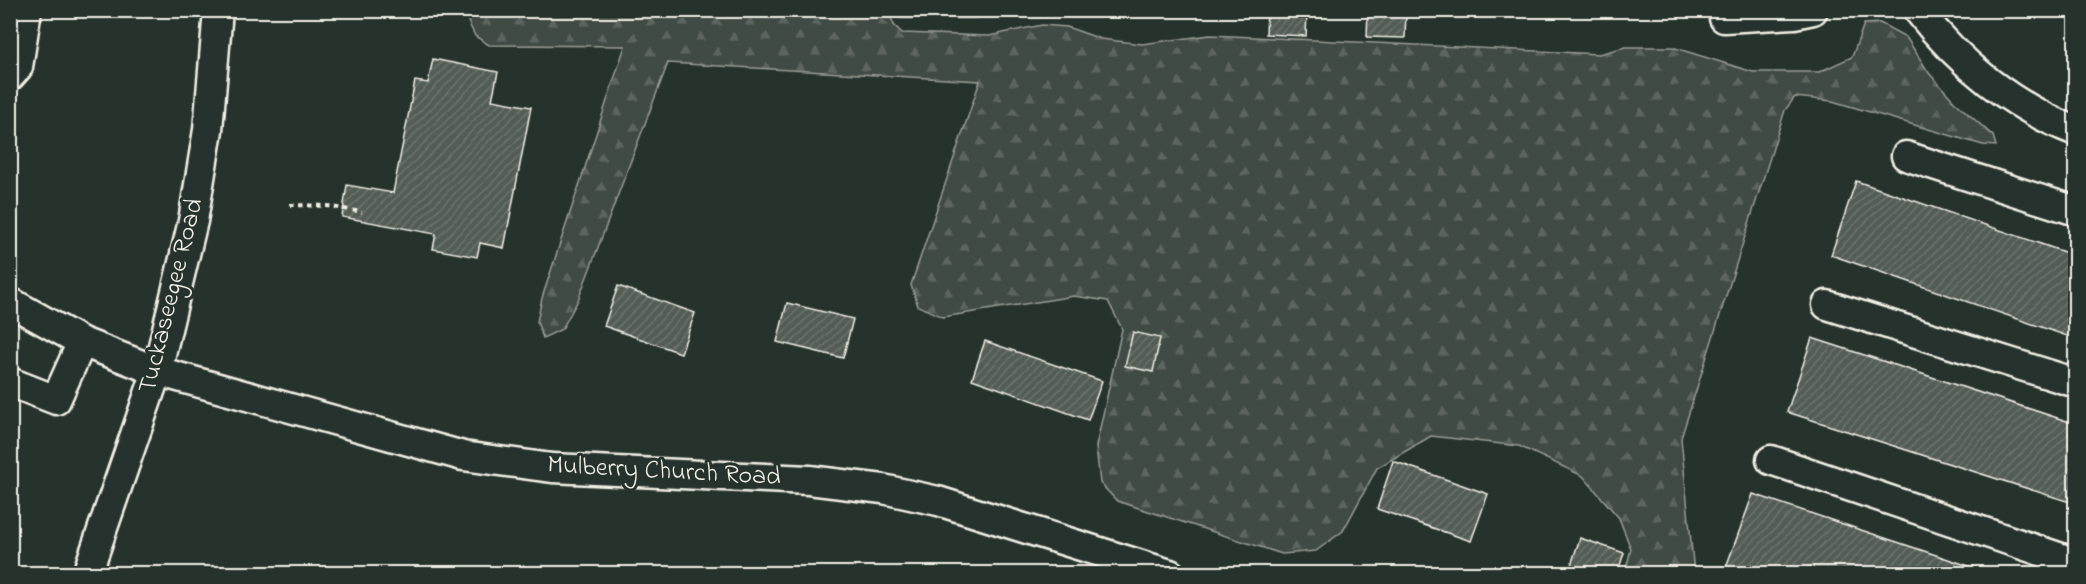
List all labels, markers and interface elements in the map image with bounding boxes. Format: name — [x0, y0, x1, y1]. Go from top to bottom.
street label: Tuckaseegee Road — [129, 194, 215, 397]
street label: Mulberry Church Road — [546, 447, 782, 497]

